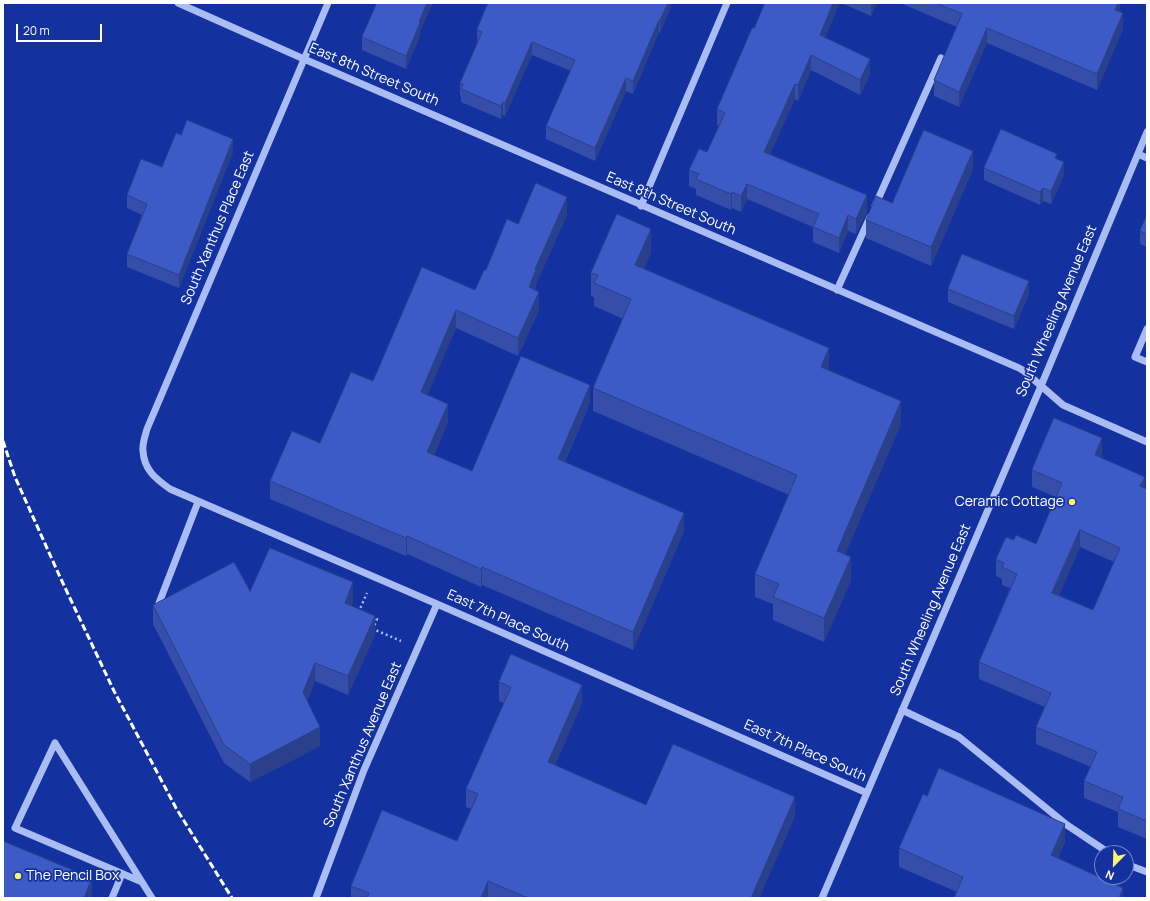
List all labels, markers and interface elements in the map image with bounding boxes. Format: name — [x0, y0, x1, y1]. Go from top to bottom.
scale bar — [18, 16, 104, 42]
text: 20 m — [23, 22, 50, 39]
street label: East 8th Street South — [307, 40, 441, 110]
street label: South Xanthus Place East — [178, 148, 258, 308]
street label: East 8th Street South — [604, 169, 738, 239]
street label: South Wheeling Avenue East — [1013, 223, 1101, 399]
place label: Ceramic Cottage — [955, 494, 1064, 510]
marker: Ceramic Cottage — [1067, 497, 1077, 507]
street label: South Wheeling Avenue East — [887, 522, 975, 698]
street label: East 7th Place South — [444, 586, 572, 656]
street label: South Xanthus Avenue East — [320, 660, 406, 830]
street label: East 7th Place South — [741, 716, 869, 786]
north arrow — [1094, 845, 1134, 885]
text: N — [1103, 867, 1116, 884]
place label: The Pencil Box — [26, 868, 119, 884]
marker: The Pencil Box — [13, 871, 23, 881]

